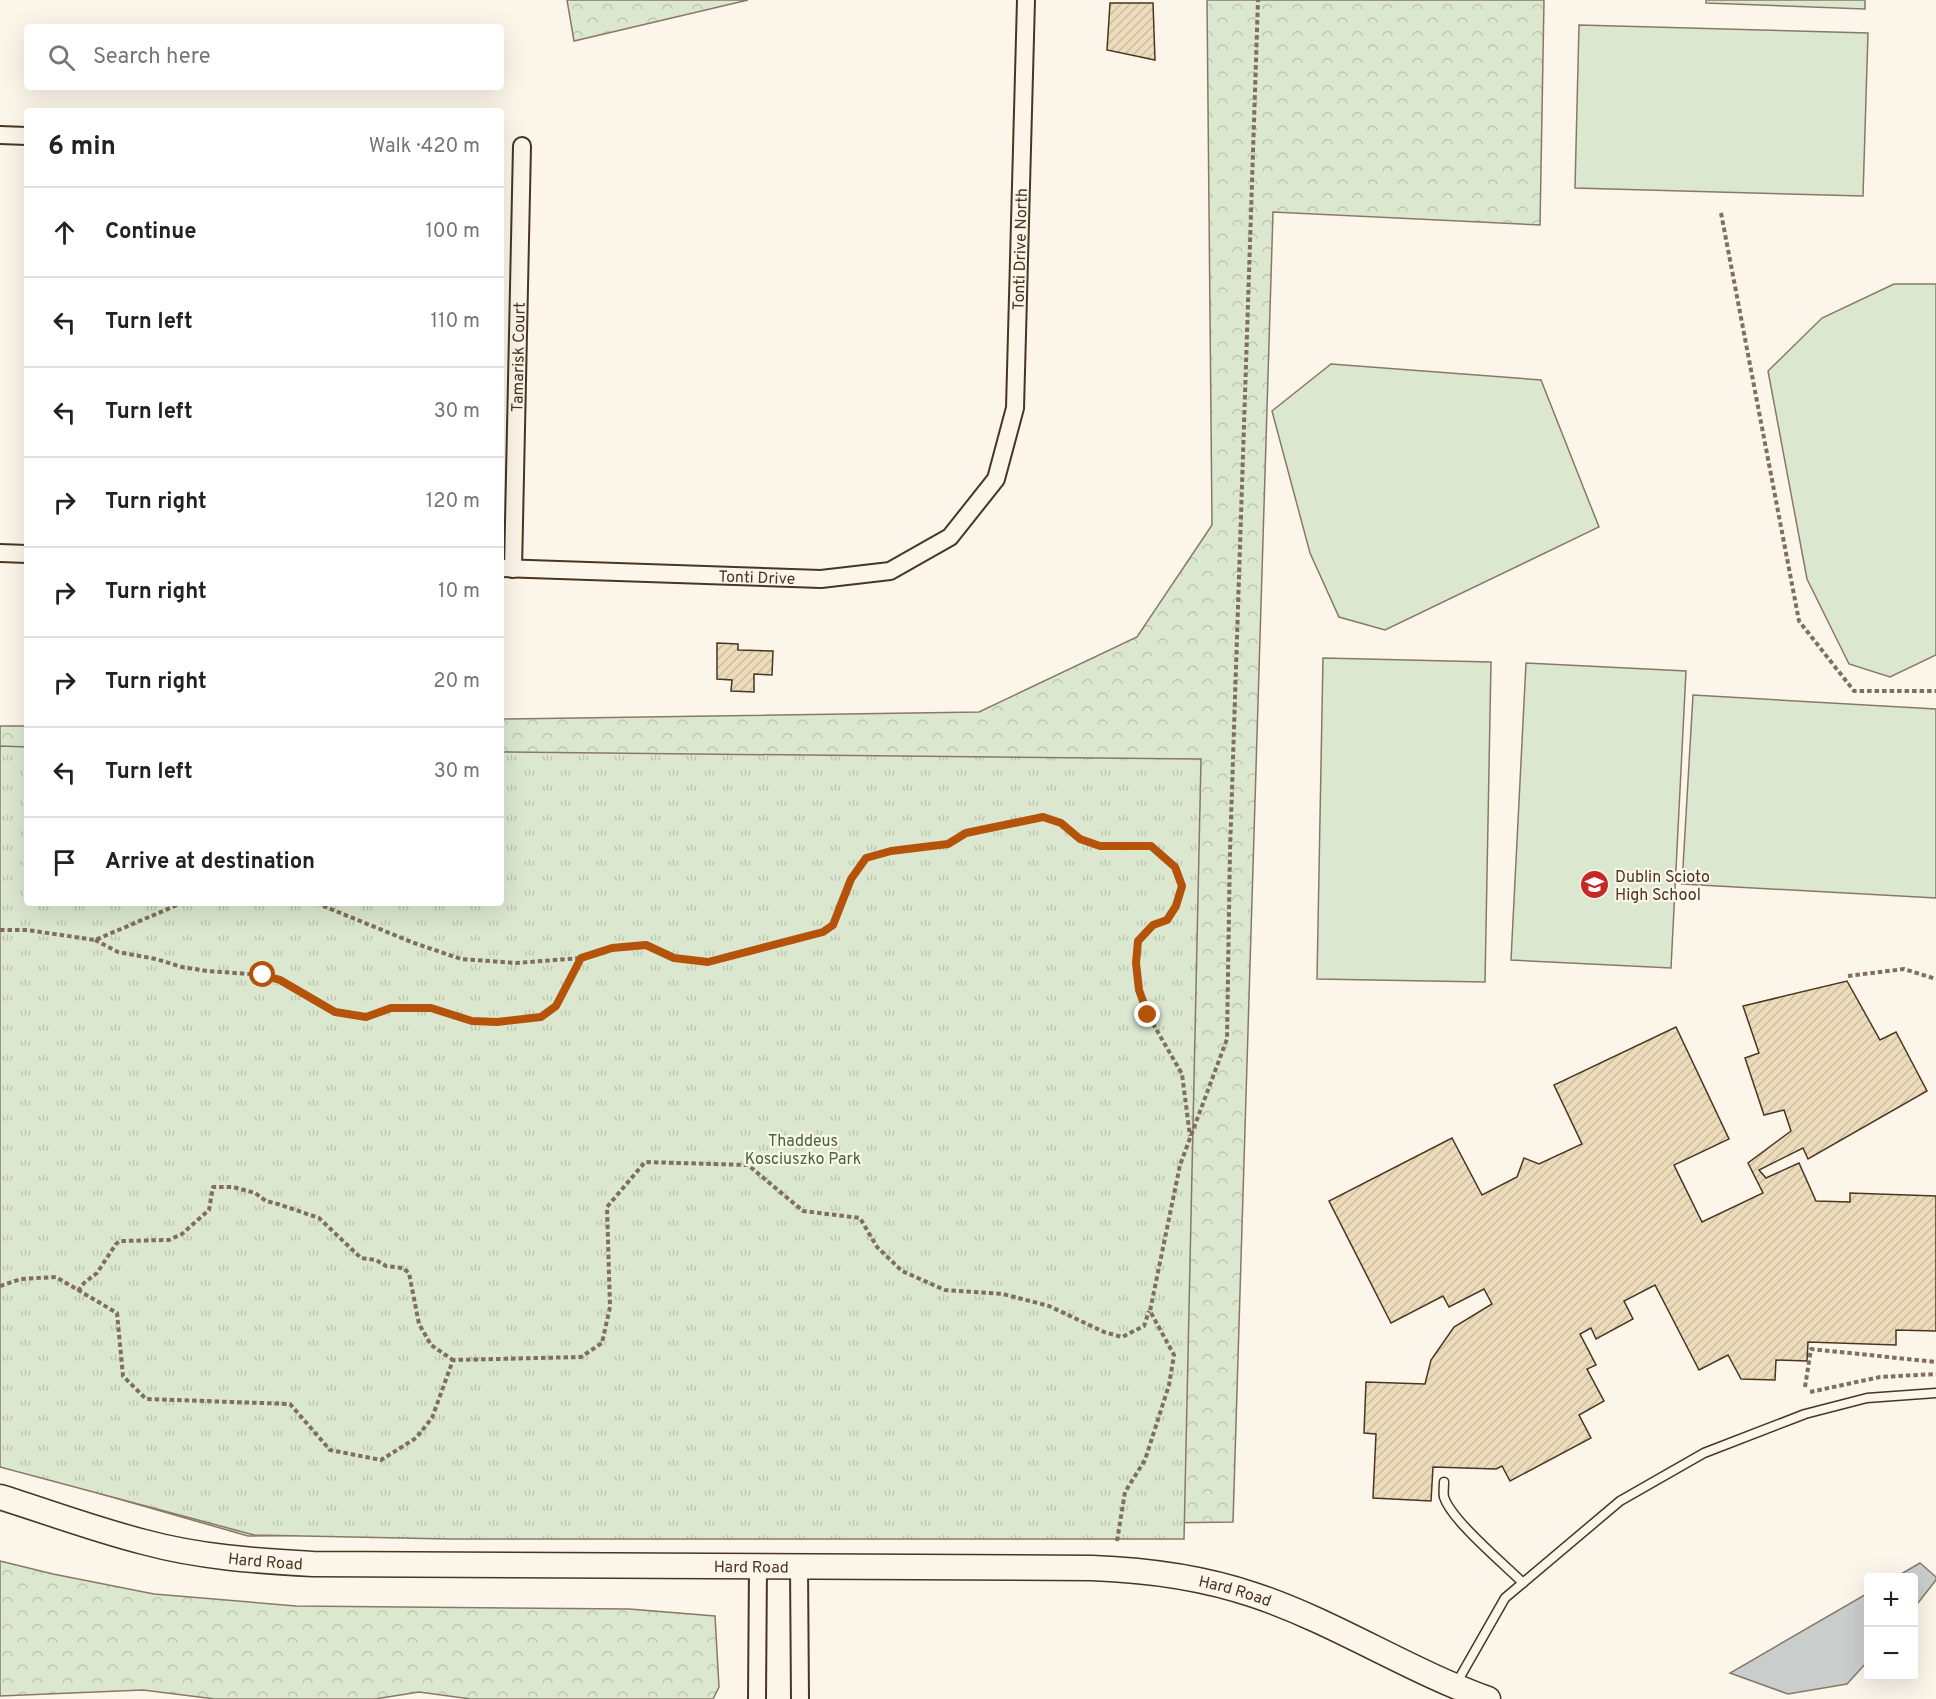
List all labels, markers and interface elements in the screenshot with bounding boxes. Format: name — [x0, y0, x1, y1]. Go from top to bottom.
search box — [24, 24, 504, 90]
icon: search — [45, 41, 78, 74]
text: Search here — [93, 44, 211, 71]
text: 6 min — [48, 131, 116, 164]
text: Walk · 420 m — [369, 134, 480, 160]
street label: Tonti Drive North — [1010, 188, 1033, 311]
icon: ahead — [48, 216, 81, 249]
text: Continue — [105, 219, 196, 246]
text: 100 m — [425, 219, 480, 245]
street label: Tamarisk Court — [508, 302, 531, 412]
icon: left — [48, 306, 81, 339]
text: Turn left — [105, 309, 193, 336]
text: 110 m — [431, 309, 480, 335]
icon: left — [48, 396, 81, 429]
text: Turn left — [105, 399, 193, 426]
text: 30 m — [434, 399, 480, 425]
icon: right — [48, 486, 81, 519]
text: Turn right — [105, 489, 207, 516]
text: 120 m — [426, 489, 480, 515]
street label: Tonti Drive — [718, 567, 796, 590]
icon: right — [48, 576, 81, 609]
text: Turn right — [105, 579, 207, 606]
text: 10 m — [438, 579, 480, 605]
icon: right — [48, 666, 81, 699]
text: Turn right — [105, 669, 207, 696]
text: 20 m — [433, 669, 480, 695]
icon: left — [48, 756, 81, 789]
text: Turn left — [105, 759, 193, 786]
text: 30 m — [434, 759, 480, 785]
icon: arrive — [48, 846, 81, 879]
text: Arrive at destination — [105, 849, 315, 876]
place label: Dublin Scioto High School — [1615, 868, 1710, 906]
school or university icon: Dublin Scioto High School — [1578, 869, 1610, 901]
route start — [249, 961, 275, 987]
route end — [1134, 1001, 1160, 1027]
park label: Thaddeus Kosciuszko Park — [745, 1132, 861, 1170]
street label: Hard Road — [227, 1550, 303, 1575]
street label: Hard Road — [714, 1558, 789, 1578]
street label: Hard Road — [1196, 1572, 1274, 1612]
map controls — [1864, 1573, 1918, 1681]
button: + — [1864, 1573, 1918, 1627]
button: − — [1864, 1627, 1918, 1681]

